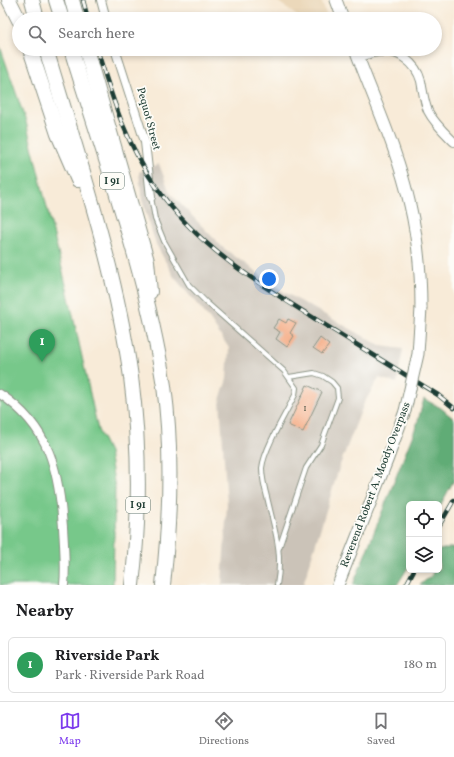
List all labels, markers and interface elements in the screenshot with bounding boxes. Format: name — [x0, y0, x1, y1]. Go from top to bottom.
search box — [12, 12, 442, 56]
icon: search — [26, 23, 48, 45]
text: Search here — [58, 24, 135, 45]
street label: Pequot Street — [132, 86, 164, 152]
road number: I 91 — [100, 173, 124, 189]
your location — [259, 269, 279, 289]
pin: 1 — [29, 329, 55, 362]
street label: Reverend Robert A. Moody Overpass — [337, 400, 415, 570]
house number: 1 — [303, 402, 307, 415]
road number: I 91 — [126, 497, 150, 513]
map controls — [406, 501, 442, 573]
button: locate — [406, 501, 442, 537]
button: layers — [406, 537, 442, 573]
text: Nearby — [16, 600, 74, 623]
text: Riverside Park — [55, 646, 159, 667]
text: 1 — [27, 656, 33, 674]
text: 180 m — [403, 656, 437, 674]
text: Park · Riverside Park Road — [55, 667, 205, 685]
tab: Map — [59, 710, 81, 749]
tab: Directions — [199, 710, 249, 749]
tab: Saved — [367, 710, 395, 749]

